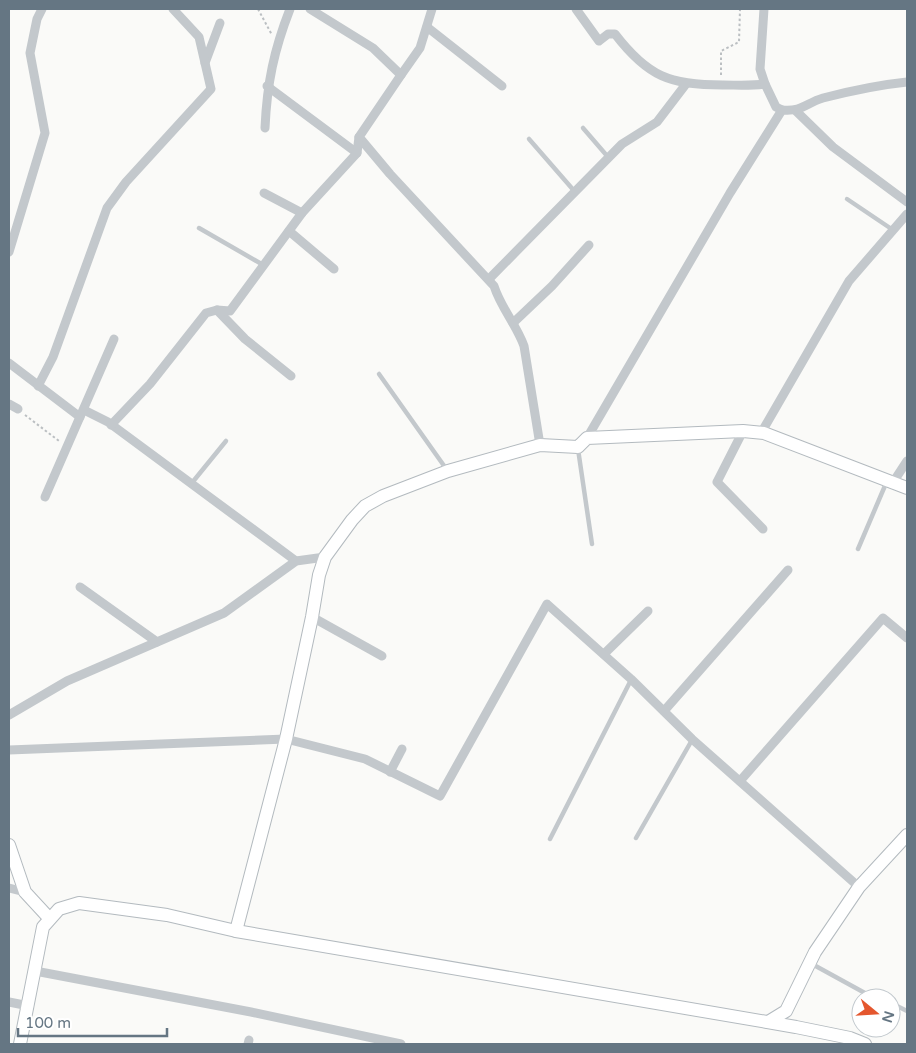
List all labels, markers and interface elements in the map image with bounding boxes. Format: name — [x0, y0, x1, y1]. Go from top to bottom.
north arrow — [851, 988, 901, 1038]
scale bar — [18, 1006, 166, 1038]
text: N — [878, 1009, 898, 1025]
text: 100 m — [25, 1014, 71, 1032]

